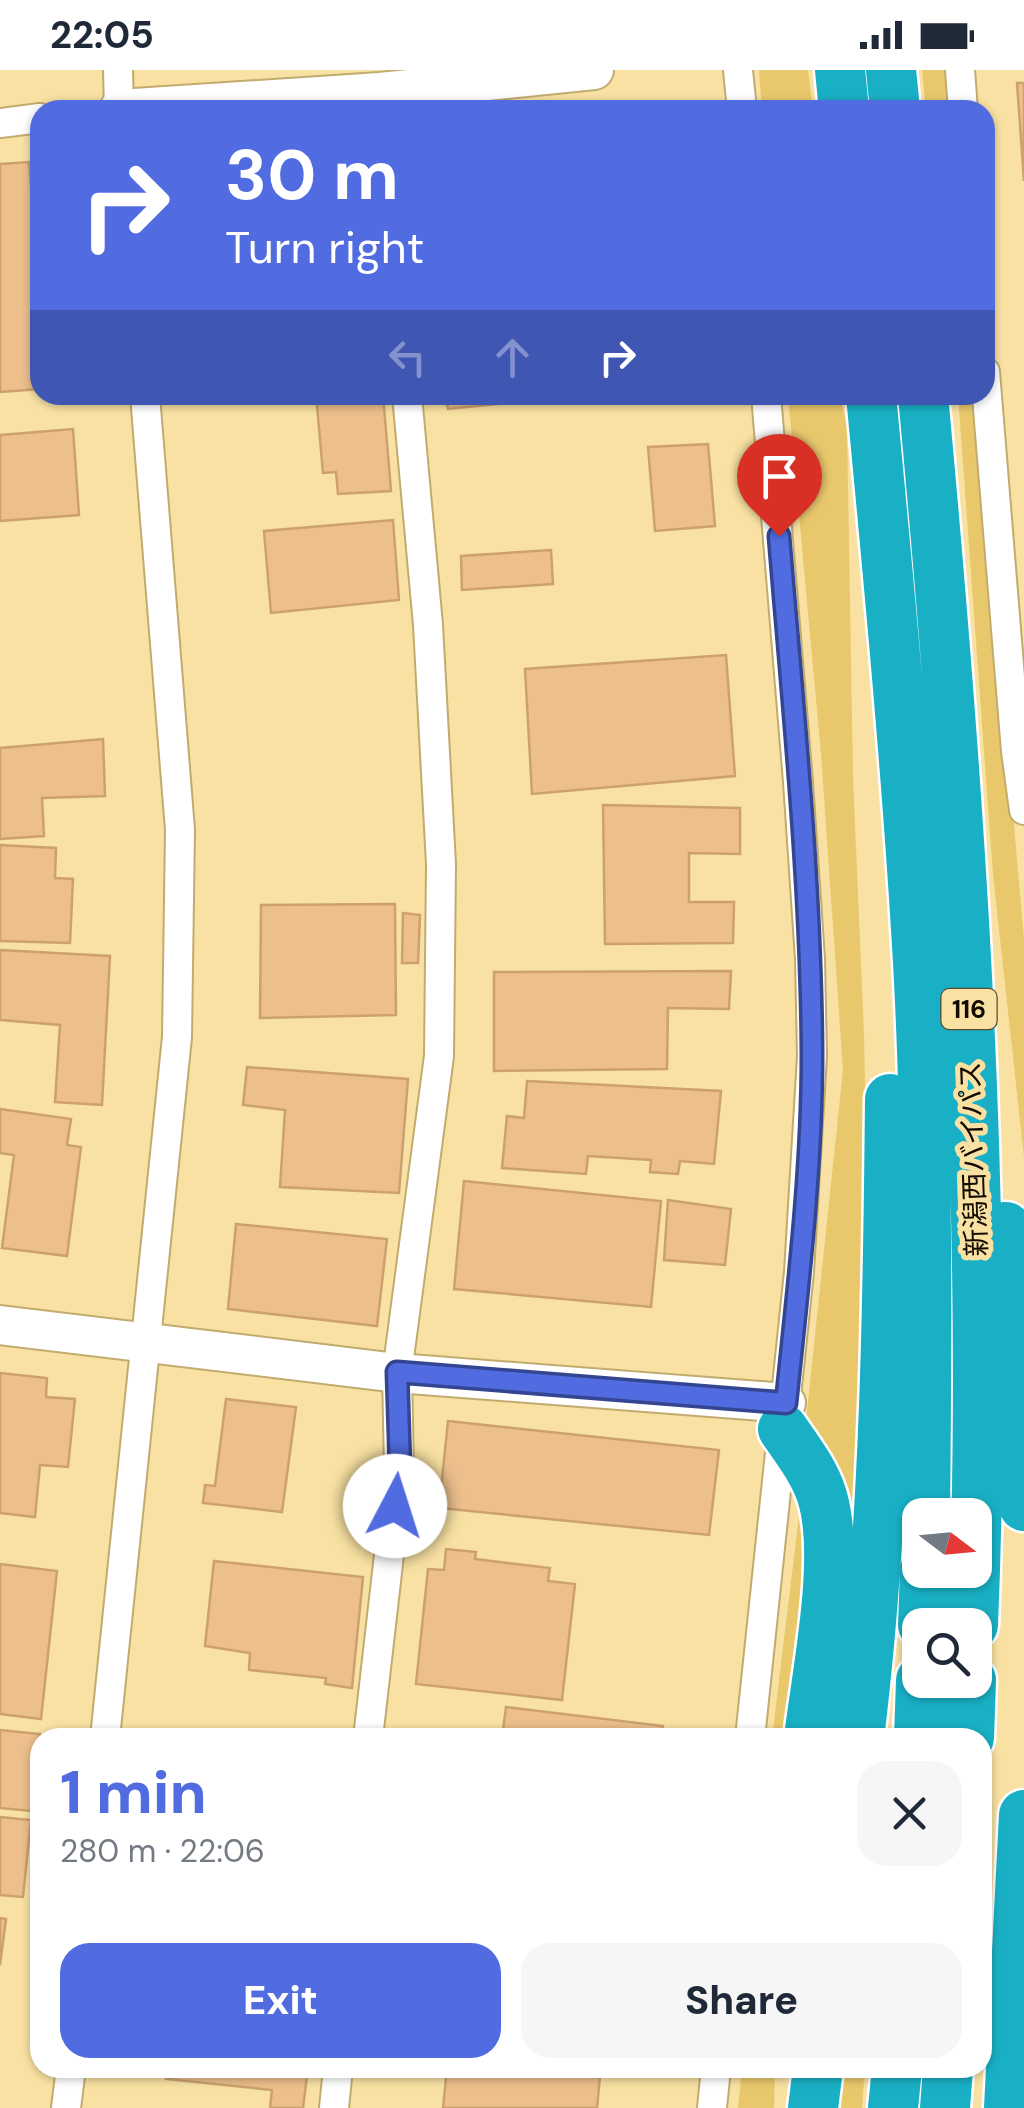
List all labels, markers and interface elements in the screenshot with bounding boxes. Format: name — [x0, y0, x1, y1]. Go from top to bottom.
text: 22:05 — [50, 10, 154, 60]
text: 30 m — [225, 130, 399, 221]
icon: right — [60, 140, 190, 270]
text: Turn right — [225, 218, 424, 277]
icon: left — [380, 330, 435, 385]
icon: ahead — [485, 330, 540, 385]
icon: right — [590, 330, 645, 385]
pin — [737, 434, 822, 537]
icon: arrive — [752, 449, 807, 504]
road number: 116 — [942, 989, 996, 1029]
street label: 新潟西バイパス — [952, 1061, 995, 1257]
position arrow — [343, 1454, 447, 1558]
north arrow — [902, 1498, 992, 1588]
map controls — [902, 1498, 992, 1698]
button: search — [902, 1608, 992, 1698]
text: 1 min — [60, 1753, 207, 1832]
button: close — [857, 1761, 962, 1866]
text: 280 m · 22:06 — [60, 1830, 265, 1872]
button: Exit — [60, 1943, 501, 2058]
button: Share — [521, 1943, 962, 2058]

